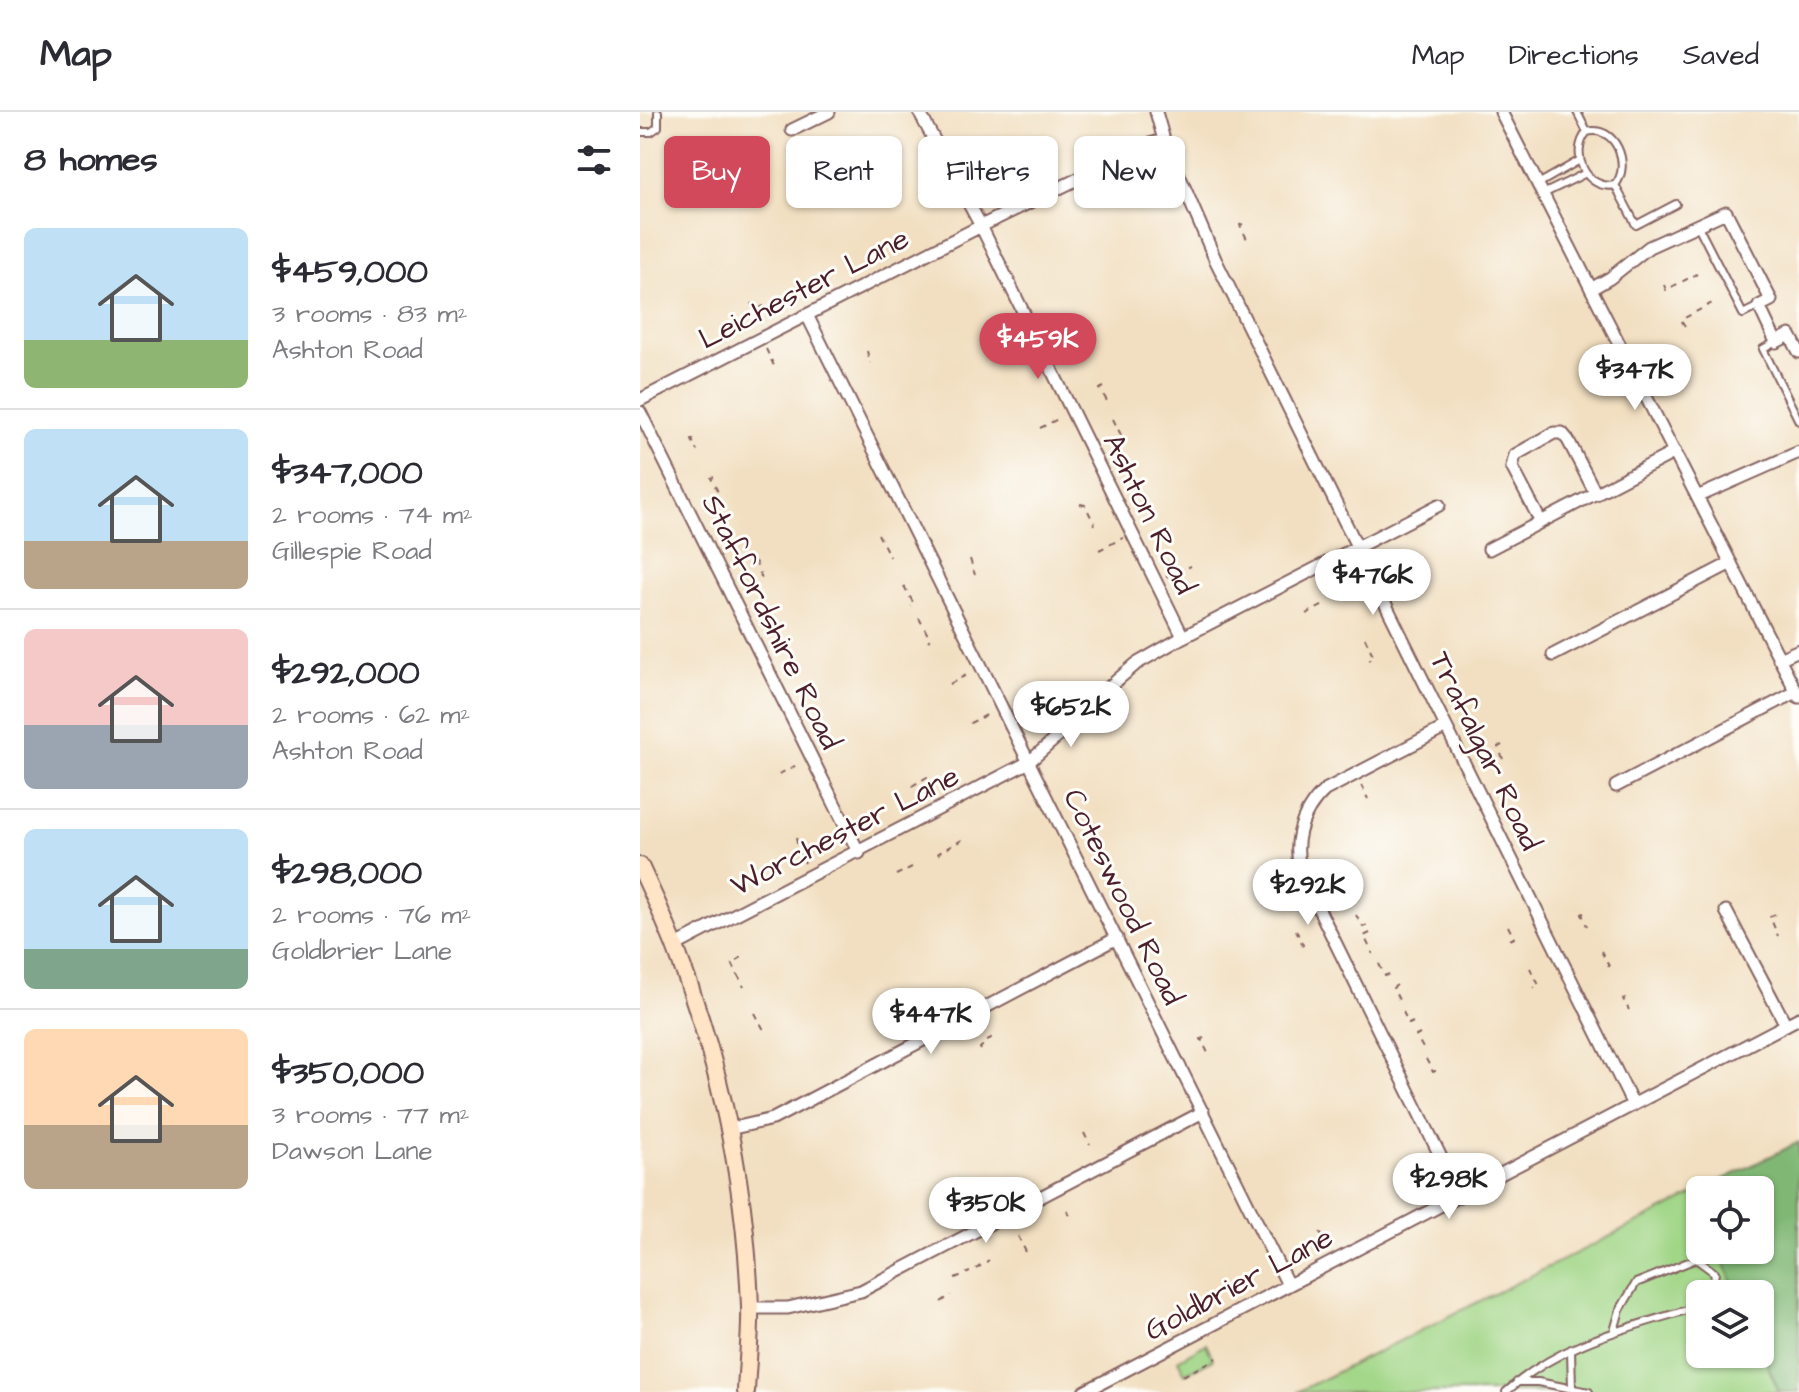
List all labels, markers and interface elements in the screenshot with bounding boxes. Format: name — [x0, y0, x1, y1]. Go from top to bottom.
text: Map — [40, 29, 112, 81]
text: Map — [1412, 36, 1465, 75]
text: Directions — [1509, 36, 1639, 75]
text: Saved — [1683, 36, 1759, 75]
text: 8 homes — [24, 136, 158, 184]
chip: Buy — [664, 136, 770, 208]
chip: Rent — [786, 136, 902, 208]
chip: Filters — [918, 136, 1058, 208]
chip: New — [1074, 136, 1185, 208]
icon: filters — [572, 138, 616, 182]
street label: Leichester Lane — [692, 218, 916, 360]
text: $459,000 — [272, 248, 428, 296]
icon: home — [88, 260, 184, 356]
text: 3 rooms · 83 m² — [272, 296, 467, 332]
pin: $459K — [982, 313, 1094, 381]
text: $459K — [997, 321, 1079, 357]
text: Ashton Road — [272, 332, 423, 368]
pin: $347K — [1579, 344, 1691, 412]
text: $347K — [1596, 352, 1674, 388]
street label: Ashton Road — [1092, 427, 1206, 601]
text: $347,000 — [272, 449, 423, 497]
icon: home — [88, 461, 184, 557]
street label: Staffordshire Road — [691, 487, 851, 757]
text: 2 rooms · 74 m² — [272, 497, 473, 533]
text: Gillespie Road — [272, 533, 432, 569]
pin: $476K — [1317, 549, 1429, 617]
text: $476K — [1333, 557, 1413, 593]
street label: Trafalgar Road — [1418, 644, 1551, 858]
text: $292,000 — [272, 649, 420, 697]
icon: home — [88, 661, 184, 757]
pin: $652K — [1015, 681, 1127, 749]
text: $652K — [1031, 689, 1111, 725]
text: 2 rooms · 62 m² — [272, 697, 470, 733]
text: Ashton Road — [272, 733, 423, 769]
street label: Worchester Lane — [724, 755, 966, 907]
street label: Coteswood Road — [1052, 782, 1194, 1012]
text: $298,000 — [272, 849, 422, 897]
pin: $292K — [1252, 859, 1364, 927]
icon: home — [88, 861, 184, 957]
text: $292K — [1271, 867, 1345, 903]
text: 2 rooms · 76 m² — [272, 897, 471, 933]
text: Goldbrier Lane — [272, 933, 452, 969]
pin: $447K — [875, 988, 987, 1056]
text: $447K — [890, 996, 972, 1032]
text: $350,000 — [272, 1049, 424, 1097]
icon: home — [88, 1061, 184, 1157]
text: 3 rooms · 77 m² — [272, 1097, 469, 1133]
text: Dawson Lane — [272, 1133, 433, 1169]
pin: $298K — [1393, 1153, 1505, 1221]
text: $298K — [1411, 1161, 1487, 1197]
map controls — [1686, 1176, 1774, 1368]
button: locate — [1686, 1176, 1774, 1264]
pin: $350K — [930, 1177, 1042, 1245]
text: $350K — [947, 1185, 1025, 1221]
street label: Goldbrier Lane — [1137, 1217, 1341, 1351]
button: layers — [1686, 1280, 1774, 1368]

